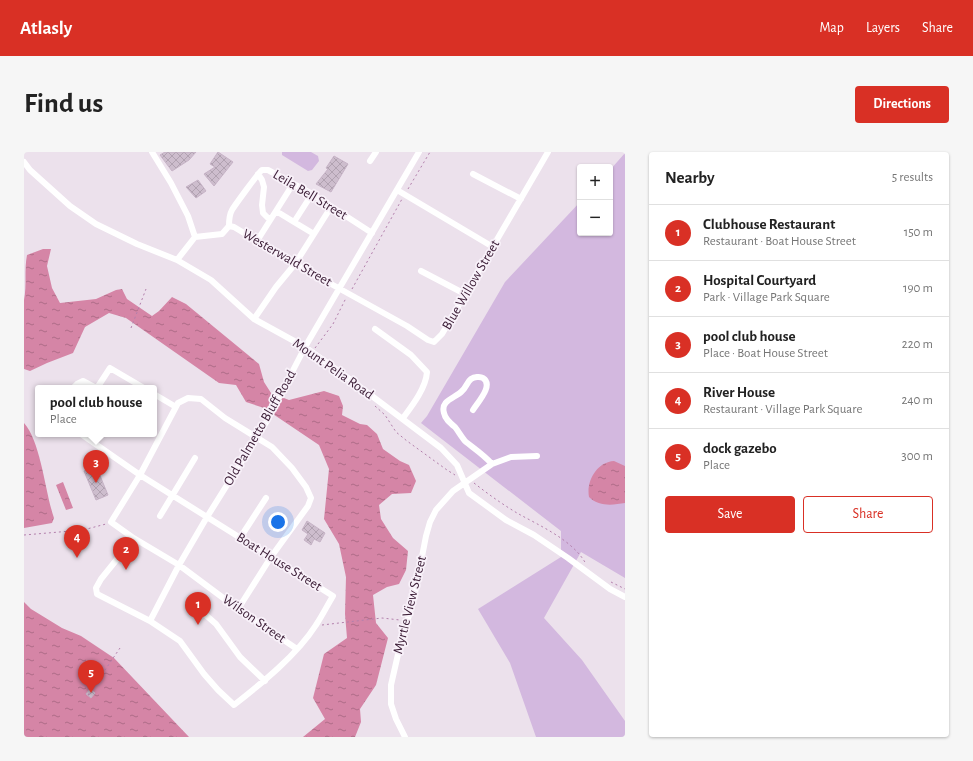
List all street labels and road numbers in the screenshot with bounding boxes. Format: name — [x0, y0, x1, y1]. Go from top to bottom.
street label: Leila Bell Street — [271, 167, 350, 223]
street label: Westerwald Street — [240, 227, 335, 289]
street label: Blue Willow Street — [440, 237, 503, 332]
street label: Mount Pelia Road — [290, 336, 376, 402]
street label: Old Palmetto Bluff Road — [221, 368, 299, 488]
street label: Boat House Street — [234, 530, 325, 594]
street label: Myrtle View Street — [391, 554, 429, 655]
street label: Wilson Street — [220, 592, 289, 646]

